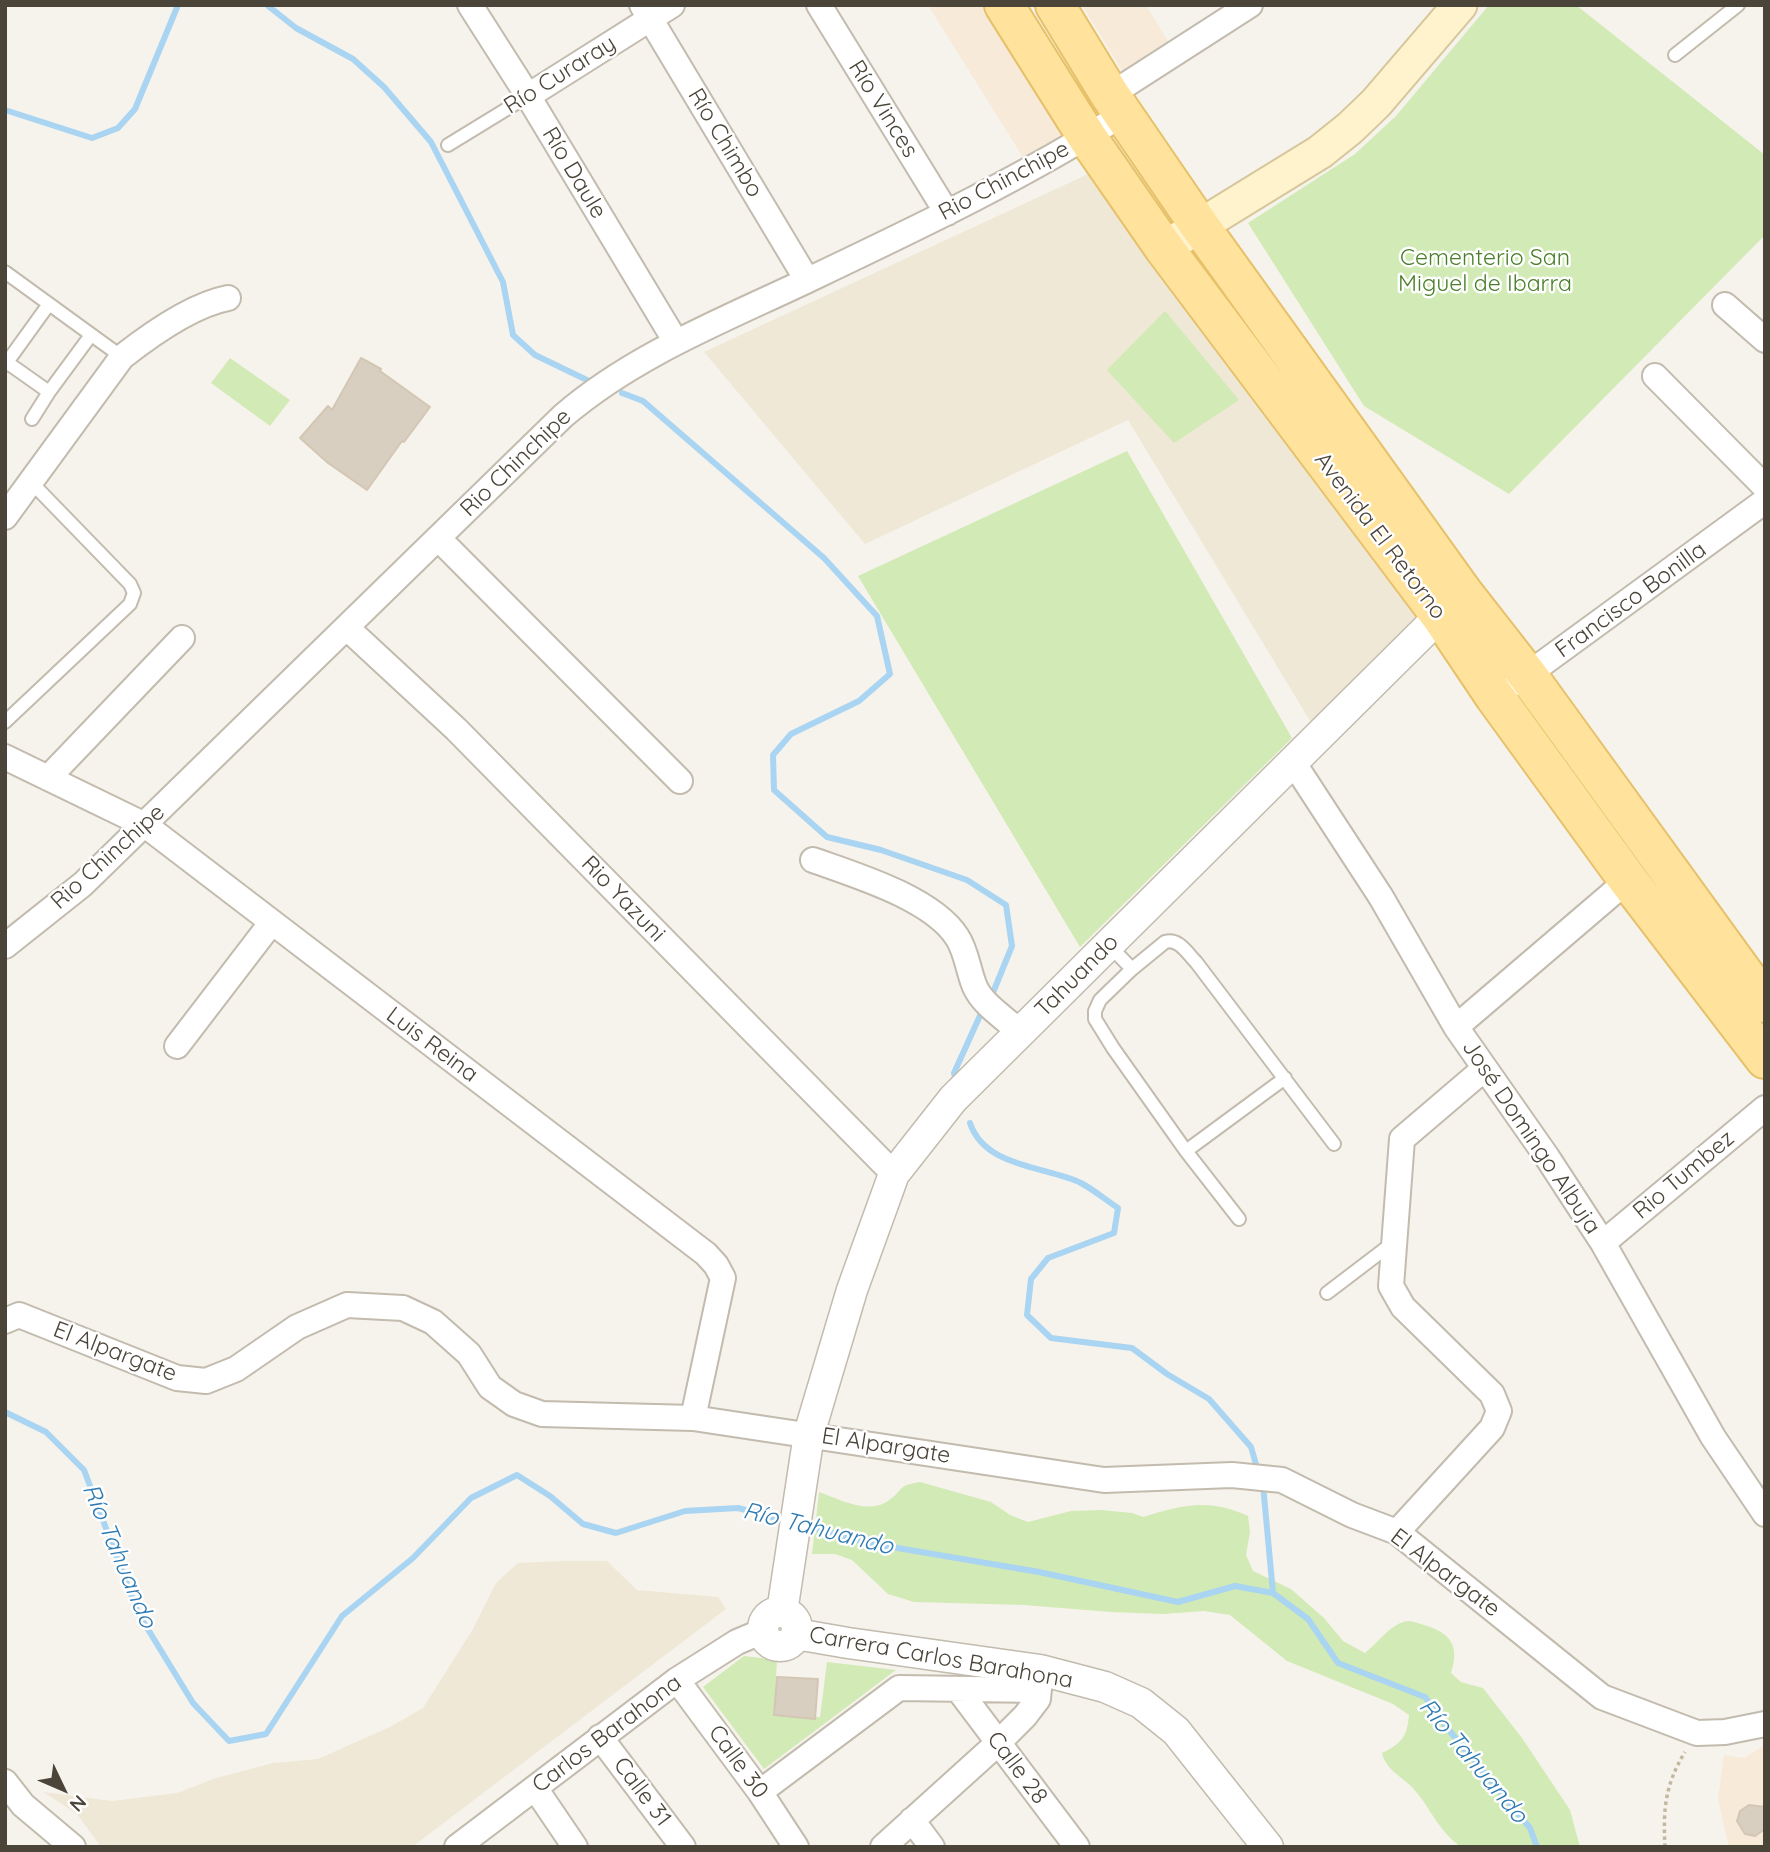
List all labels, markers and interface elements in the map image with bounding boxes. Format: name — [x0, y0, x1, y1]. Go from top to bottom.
street label: Río Curaray — [499, 30, 621, 120]
street label: Río Vinces — [842, 55, 924, 163]
street label: Río Chimbo — [682, 83, 768, 203]
street label: Río Daule — [536, 122, 612, 224]
street label: Rio Chinchipe — [934, 135, 1074, 227]
park label: Cementerio San Miguel de Ibarra — [1398, 244, 1572, 298]
street label: Rio Chinchipe — [455, 403, 577, 523]
street label: Avenida El Retorno — [1308, 447, 1452, 625]
street label: Francisco Bonilla — [1550, 536, 1712, 664]
street label: Rio Chinchipe — [45, 799, 171, 915]
street label: Rio Yazuni — [575, 850, 671, 948]
street label: Tahuando — [1030, 929, 1124, 1023]
street label: Luis Reina — [381, 1002, 483, 1088]
street label: José Domingo Albuja — [1456, 1035, 1606, 1239]
street label: Rio Tumbez — [1628, 1125, 1740, 1225]
street label: El Alpargate — [49, 1316, 181, 1388]
street label: El Alpargate — [820, 1422, 952, 1470]
water label: Río Tahuando — [76, 1480, 162, 1632]
water label: Río Tahuando — [740, 1496, 896, 1562]
street label: El Alpargate — [1385, 1523, 1505, 1623]
street label: Carrera Carlos Barahona — [807, 1621, 1075, 1695]
street label: Carlos Barahona — [527, 1669, 687, 1799]
water label: Río Tahuando — [1413, 1693, 1533, 1829]
street label: Calle 30 — [702, 1720, 774, 1804]
street label: Calle 28 — [981, 1726, 1053, 1810]
street label: Calle 31 — [607, 1752, 677, 1832]
north arrow — [28, 1754, 98, 1824]
text: N — [65, 1790, 92, 1817]

